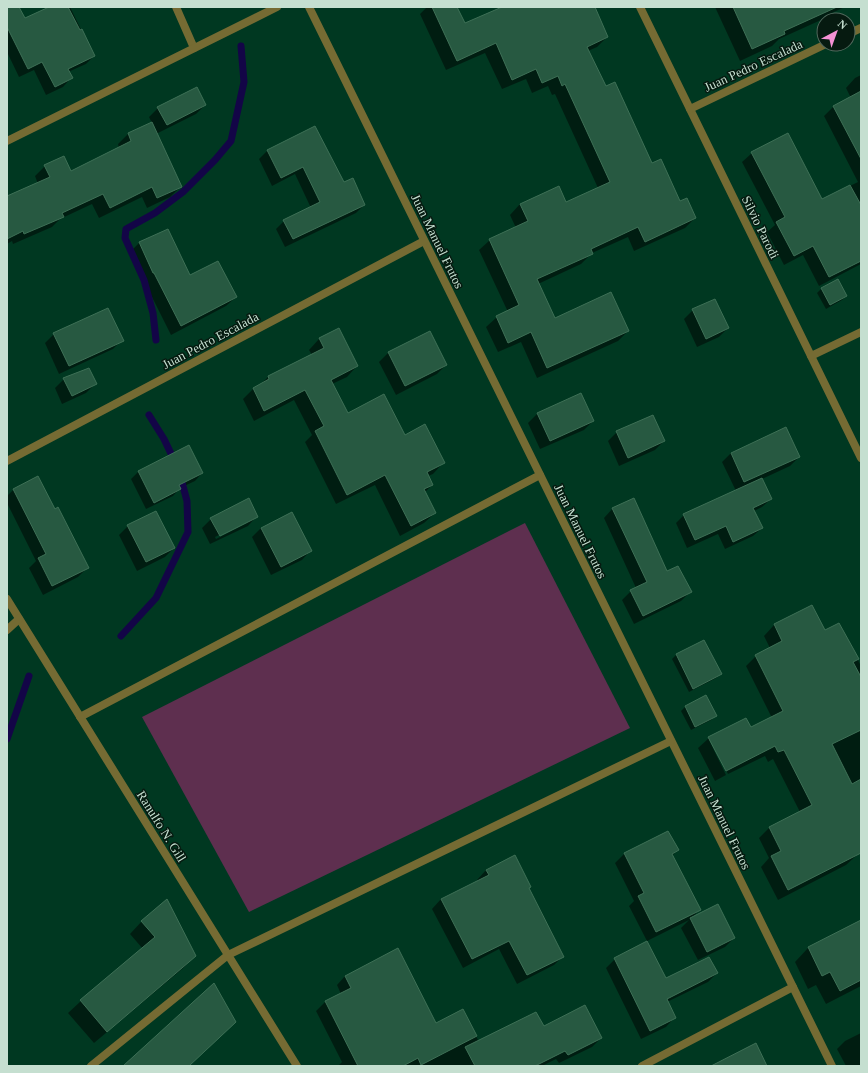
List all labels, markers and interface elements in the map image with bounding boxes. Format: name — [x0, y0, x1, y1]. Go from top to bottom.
north arrow — [816, 12, 856, 52]
text: N — [836, 17, 850, 32]
street label: Juan Pedro Escalada — [702, 36, 805, 95]
street label: Juan Manuel Frutos — [408, 192, 467, 291]
street label: Silvio Parodi — [739, 193, 782, 262]
street label: Juan Pedro Escalada — [160, 309, 261, 372]
street label: Juan Manuel Frutos — [551, 482, 610, 581]
street label: Juan Manuel Frutos — [695, 773, 754, 872]
street label: Ranulfo N. Gill — [134, 788, 190, 865]

